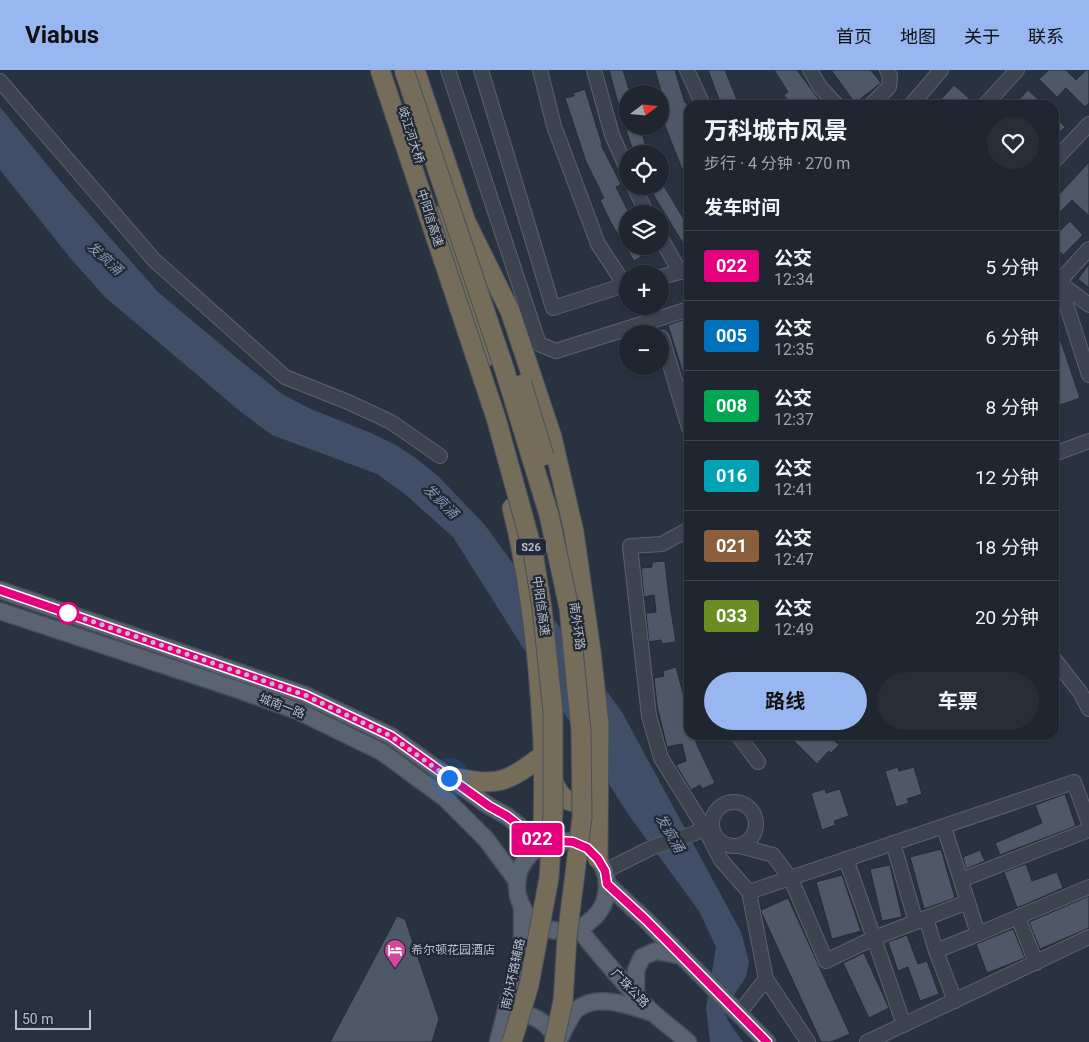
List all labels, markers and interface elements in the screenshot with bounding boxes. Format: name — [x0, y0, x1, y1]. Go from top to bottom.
text: Viabus — [25, 21, 99, 49]
text: 首页 — [836, 26, 872, 47]
text: 地图 — [900, 26, 936, 47]
text: 关于 — [964, 26, 1000, 47]
text: 联系 — [1028, 26, 1064, 47]
north arrow — [619, 85, 669, 135]
map controls — [619, 85, 669, 375]
street label: 岐江河大桥 — [395, 104, 427, 166]
text: 万科城市风景 — [704, 117, 848, 145]
button: heart — [987, 117, 1039, 169]
button: locate — [619, 145, 669, 195]
text: 步行 · 4 分钟 · 270 m — [704, 154, 850, 173]
street label: 中阳信高速 — [414, 187, 446, 249]
text: 发车时间 — [704, 196, 780, 219]
button: layers — [619, 205, 669, 255]
water label: 发疯涌 — [84, 238, 127, 279]
text: 公交 — [774, 247, 812, 270]
text: 022 — [716, 255, 747, 276]
text: 5 分钟 — [986, 256, 1039, 279]
button: + — [619, 265, 669, 315]
text: 12:34 — [774, 270, 814, 289]
text: 公交 — [774, 317, 812, 340]
button: − — [619, 325, 669, 375]
text: 005 — [716, 325, 747, 346]
text: 6 分钟 — [986, 326, 1039, 349]
text: 12:35 — [774, 340, 814, 359]
text: 公交 — [774, 387, 812, 410]
text: 008 — [716, 395, 747, 416]
text: 8 分钟 — [986, 396, 1039, 419]
text: 12:37 — [774, 410, 814, 429]
text: 公交 — [774, 457, 812, 480]
text: 016 — [716, 465, 747, 486]
text: 12 分钟 — [975, 466, 1039, 489]
water label: 发疯涌 — [420, 480, 463, 523]
text: 12:41 — [774, 480, 814, 499]
text: 公交 — [774, 527, 812, 550]
text: 021 — [716, 535, 747, 556]
text: 18 分钟 — [975, 536, 1039, 559]
road number: S26 — [516, 538, 546, 556]
text: 12:47 — [774, 550, 814, 569]
street label: 中阳信高速 — [530, 575, 552, 637]
text: 公交 — [774, 597, 812, 620]
street label: 南外环路 — [567, 601, 587, 651]
unlabelled marker — [57, 602, 79, 624]
text: 033 — [716, 605, 747, 626]
text: 20 分钟 — [975, 606, 1039, 629]
text: 12:49 — [774, 620, 814, 639]
button: 路线 — [704, 672, 867, 730]
button: 车票 — [877, 672, 1039, 730]
street label: 城南一路 — [257, 691, 307, 721]
your location — [437, 766, 462, 791]
water label: 发疯涌 — [653, 811, 688, 857]
line badge: 022 — [508, 823, 566, 855]
text: 022 — [522, 828, 552, 849]
street label: 南外环路辅路 — [499, 937, 527, 1011]
hotel icon: 希尔顿花园酒店 — [383, 938, 407, 969]
place label: 希尔顿花园酒店 — [411, 943, 495, 957]
street label: 广珠公路 — [608, 966, 652, 1010]
scale bar — [15, 1007, 91, 1030]
text: 50 m — [22, 1011, 54, 1027]

